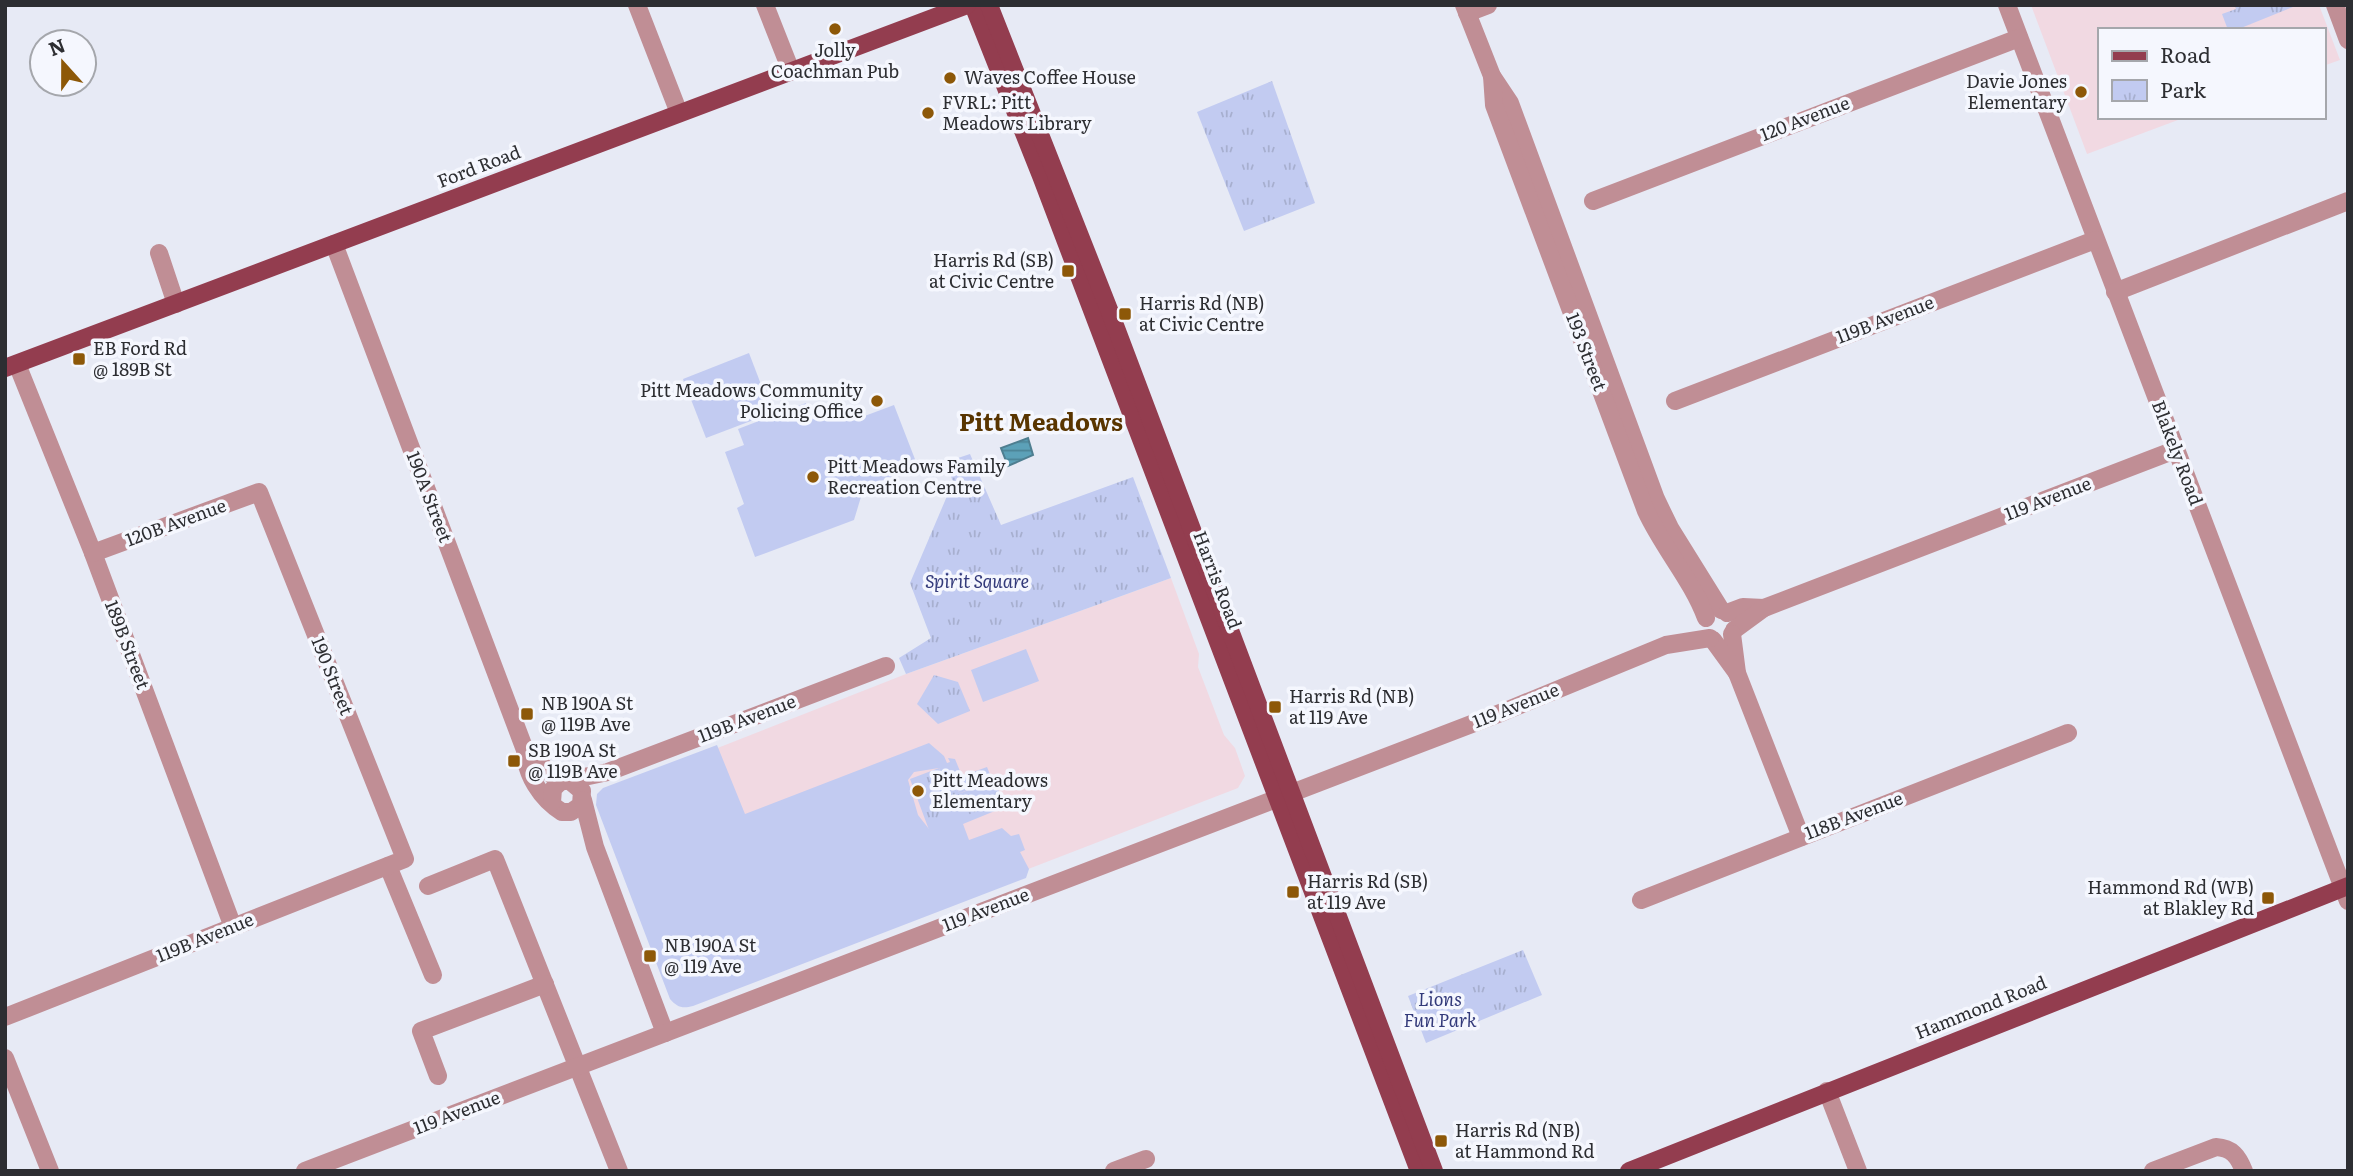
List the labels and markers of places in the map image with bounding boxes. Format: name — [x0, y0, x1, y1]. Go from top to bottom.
marker: Jolly Coachman Pub — [827, 21, 843, 37]
place label: Jolly Coachman Pub — [771, 36, 899, 84]
place label: Waves Coffee House — [964, 63, 1136, 90]
place label: Davie Jones Elementary — [1966, 67, 2068, 115]
marker: Waves Coffee House — [942, 70, 958, 86]
marker: Davie Jones Elementary — [2073, 84, 2089, 100]
place label: FVRL: Pitt Meadows Library — [942, 88, 1092, 136]
marker: FVRL: Pitt Meadows Library — [920, 105, 936, 121]
place label: Harris Rd (SB) at Civic Centre — [929, 246, 1054, 294]
marker: Harris Rd (SB) at Civic Centre — [1060, 263, 1076, 279]
place label: Harris Rd (NB) at Civic Centre — [1139, 289, 1264, 337]
marker: Harris Rd (NB) at Civic Centre — [1117, 306, 1133, 322]
place label: EB Ford Rd @ 189B St — [93, 334, 187, 382]
marker: EB Ford Rd @ 189B St — [71, 351, 87, 367]
place label: Pitt Meadows Community Policing Office — [640, 376, 864, 424]
marker: Pitt Meadows Community Policing Office — [869, 393, 885, 409]
place label: Pitt Meadows Family Recreation Centre — [827, 452, 1006, 500]
marker: Pitt Meadows Family Recreation Centre — [805, 469, 821, 485]
place label: Harris Rd (NB) at 119 Ave — [1289, 682, 1414, 730]
place label: NB 190A St @ 119B Ave — [541, 689, 634, 737]
marker: Harris Rd (NB) at 119 Ave — [1267, 699, 1283, 715]
marker: NB 190A St @ 119B Ave — [519, 706, 535, 722]
place label: SB 190A St @ 119B Ave — [528, 736, 618, 784]
marker: SB 190A St @ 119B Ave — [506, 753, 522, 769]
place label: Pitt Meadows Elementary — [932, 766, 1048, 814]
marker: Pitt Meadows Elementary — [910, 783, 926, 799]
place label: Harris Rd (SB) at 119 Ave — [1307, 867, 1428, 915]
place label: Hammond Rd (WB) at Blakley Rd — [2087, 873, 2254, 921]
marker: Harris Rd (SB) at 119 Ave — [1285, 884, 1301, 900]
marker: Hammond Rd (WB) at Blakley Rd — [2260, 890, 2276, 906]
place label: NB 190A St @ 119 Ave — [664, 931, 757, 979]
marker: NB 190A St @ 119 Ave — [642, 948, 658, 964]
place label: Harris Rd (NB) at Hammond Rd — [1455, 1116, 1595, 1164]
marker: Harris Rd (NB) at Hammond Rd — [1433, 1133, 1449, 1149]

